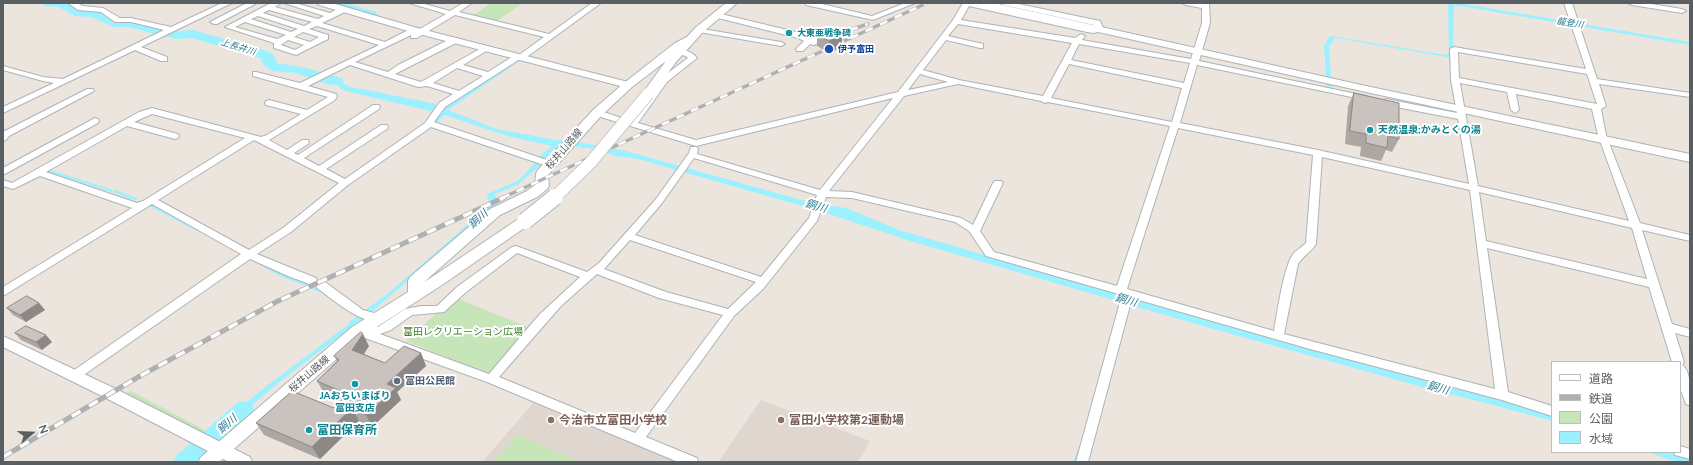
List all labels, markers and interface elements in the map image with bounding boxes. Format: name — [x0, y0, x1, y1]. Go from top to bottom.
water label: 龍登川 — [1556, 16, 1584, 30]
marker: 大東亜戦争碑 — [784, 28, 794, 38]
place label: 大東亜戦争碑 — [797, 28, 851, 38]
water label: 上長井川 — [219, 37, 257, 57]
marker: 伊予富田 — [823, 43, 835, 55]
place label: 伊予富田 — [838, 44, 874, 54]
place label: 天然温泉;かみとくの湯 — [1378, 124, 1481, 136]
marker: 天然温泉;かみとくの湯 — [1365, 125, 1375, 135]
street label: 桜井山路線 — [543, 126, 585, 172]
water label: 銅川 — [804, 197, 828, 215]
water label: 銅川 — [465, 207, 491, 231]
water label: 銅川 — [1114, 291, 1138, 309]
park label: 富田レクリエーション広場 — [403, 326, 523, 338]
street label: 桜井山路線 — [286, 353, 332, 395]
legend — [1551, 361, 1681, 453]
text: 道路 — [1589, 371, 1613, 386]
place label: 富田公民館 — [405, 375, 455, 387]
marker: 富田公民館 — [392, 376, 402, 386]
marker: JAおちいまばり 富田支店 — [350, 379, 360, 389]
water label: 銅川 — [1426, 379, 1450, 397]
place label: JAおちいまばり 富田支店 — [319, 390, 391, 414]
text: 鉄道 — [1589, 391, 1613, 406]
text: 公園 — [1589, 411, 1613, 426]
water label: 銅川 — [214, 412, 240, 436]
north arrow — [12, 413, 52, 453]
place label: 今治市立富田小学校 — [559, 413, 667, 427]
place label: 富田小学校第2運動場 — [789, 413, 904, 427]
marker: 今治市立富田小学校 — [546, 415, 556, 425]
marker: 富田小学校第2運動場 — [776, 415, 786, 425]
text: N — [36, 423, 51, 435]
place label: 富田保育所 — [317, 423, 377, 437]
marker: 富田保育所 — [304, 425, 314, 435]
text: 水域 — [1589, 431, 1613, 446]

